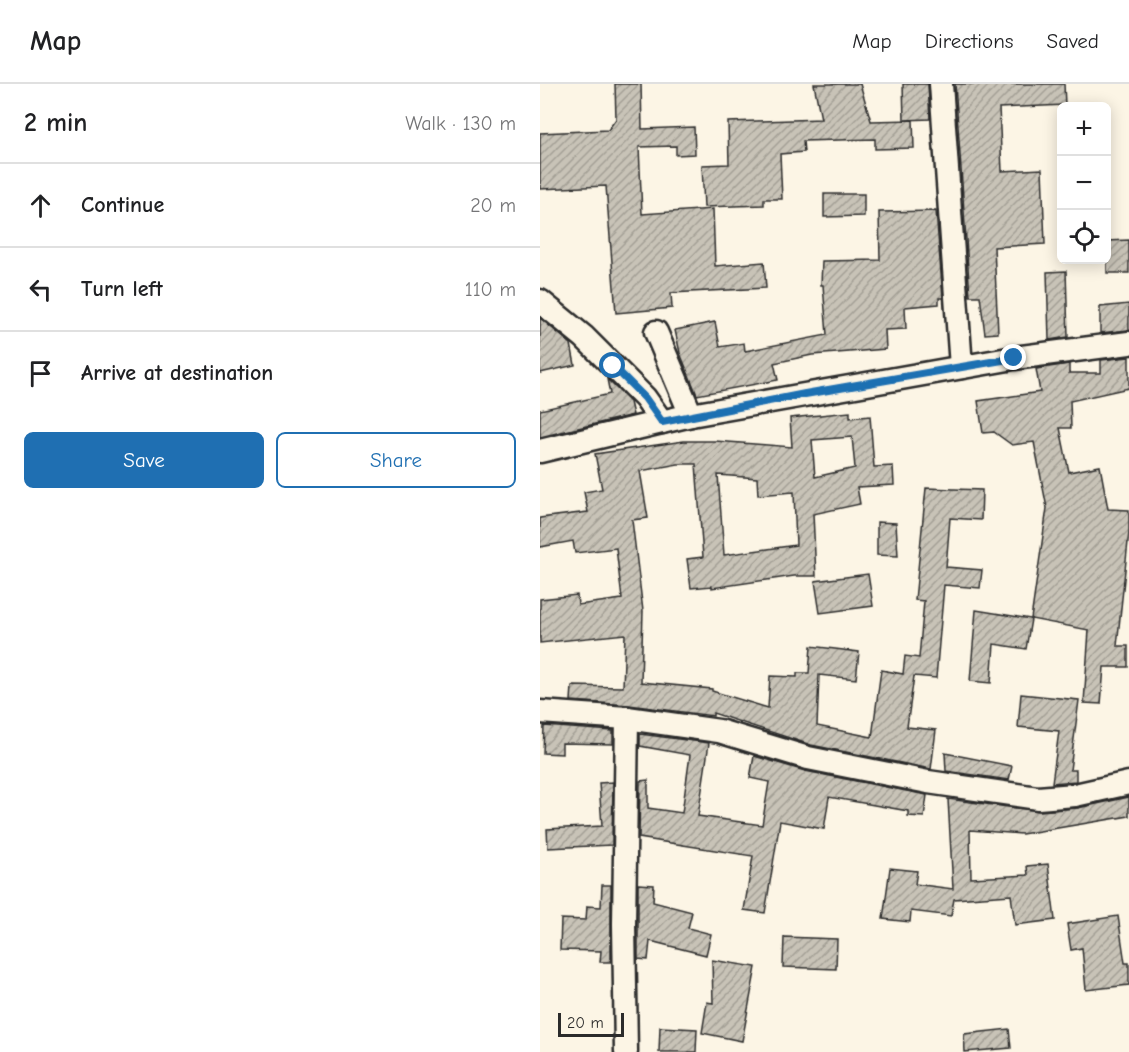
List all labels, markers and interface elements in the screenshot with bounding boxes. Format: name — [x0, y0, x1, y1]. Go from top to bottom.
text: Map — [30, 25, 81, 57]
text: Map — [852, 29, 892, 53]
text: Directions — [925, 29, 1014, 53]
text: Saved — [1047, 29, 1099, 53]
map controls — [1057, 102, 1111, 264]
button: + — [1057, 102, 1111, 156]
text: 2 min — [24, 108, 87, 138]
text: Walk · 130 m — [405, 112, 516, 135]
button: − — [1057, 156, 1111, 210]
icon: ahead — [24, 189, 57, 222]
text: Continue — [81, 192, 164, 218]
text: 20 m — [470, 194, 516, 217]
button: locate — [1057, 210, 1111, 264]
icon: left — [24, 273, 57, 306]
text: Turn left — [81, 276, 163, 302]
text: 110 m — [465, 278, 516, 301]
route end — [1000, 344, 1026, 370]
route start — [599, 352, 625, 378]
icon: arrive — [24, 357, 57, 390]
text: Arrive at destination — [81, 360, 273, 386]
button: Save — [24, 432, 264, 488]
button: Share — [276, 432, 516, 488]
scale bar — [558, 1010, 624, 1038]
text: 20 m — [567, 1014, 604, 1032]

